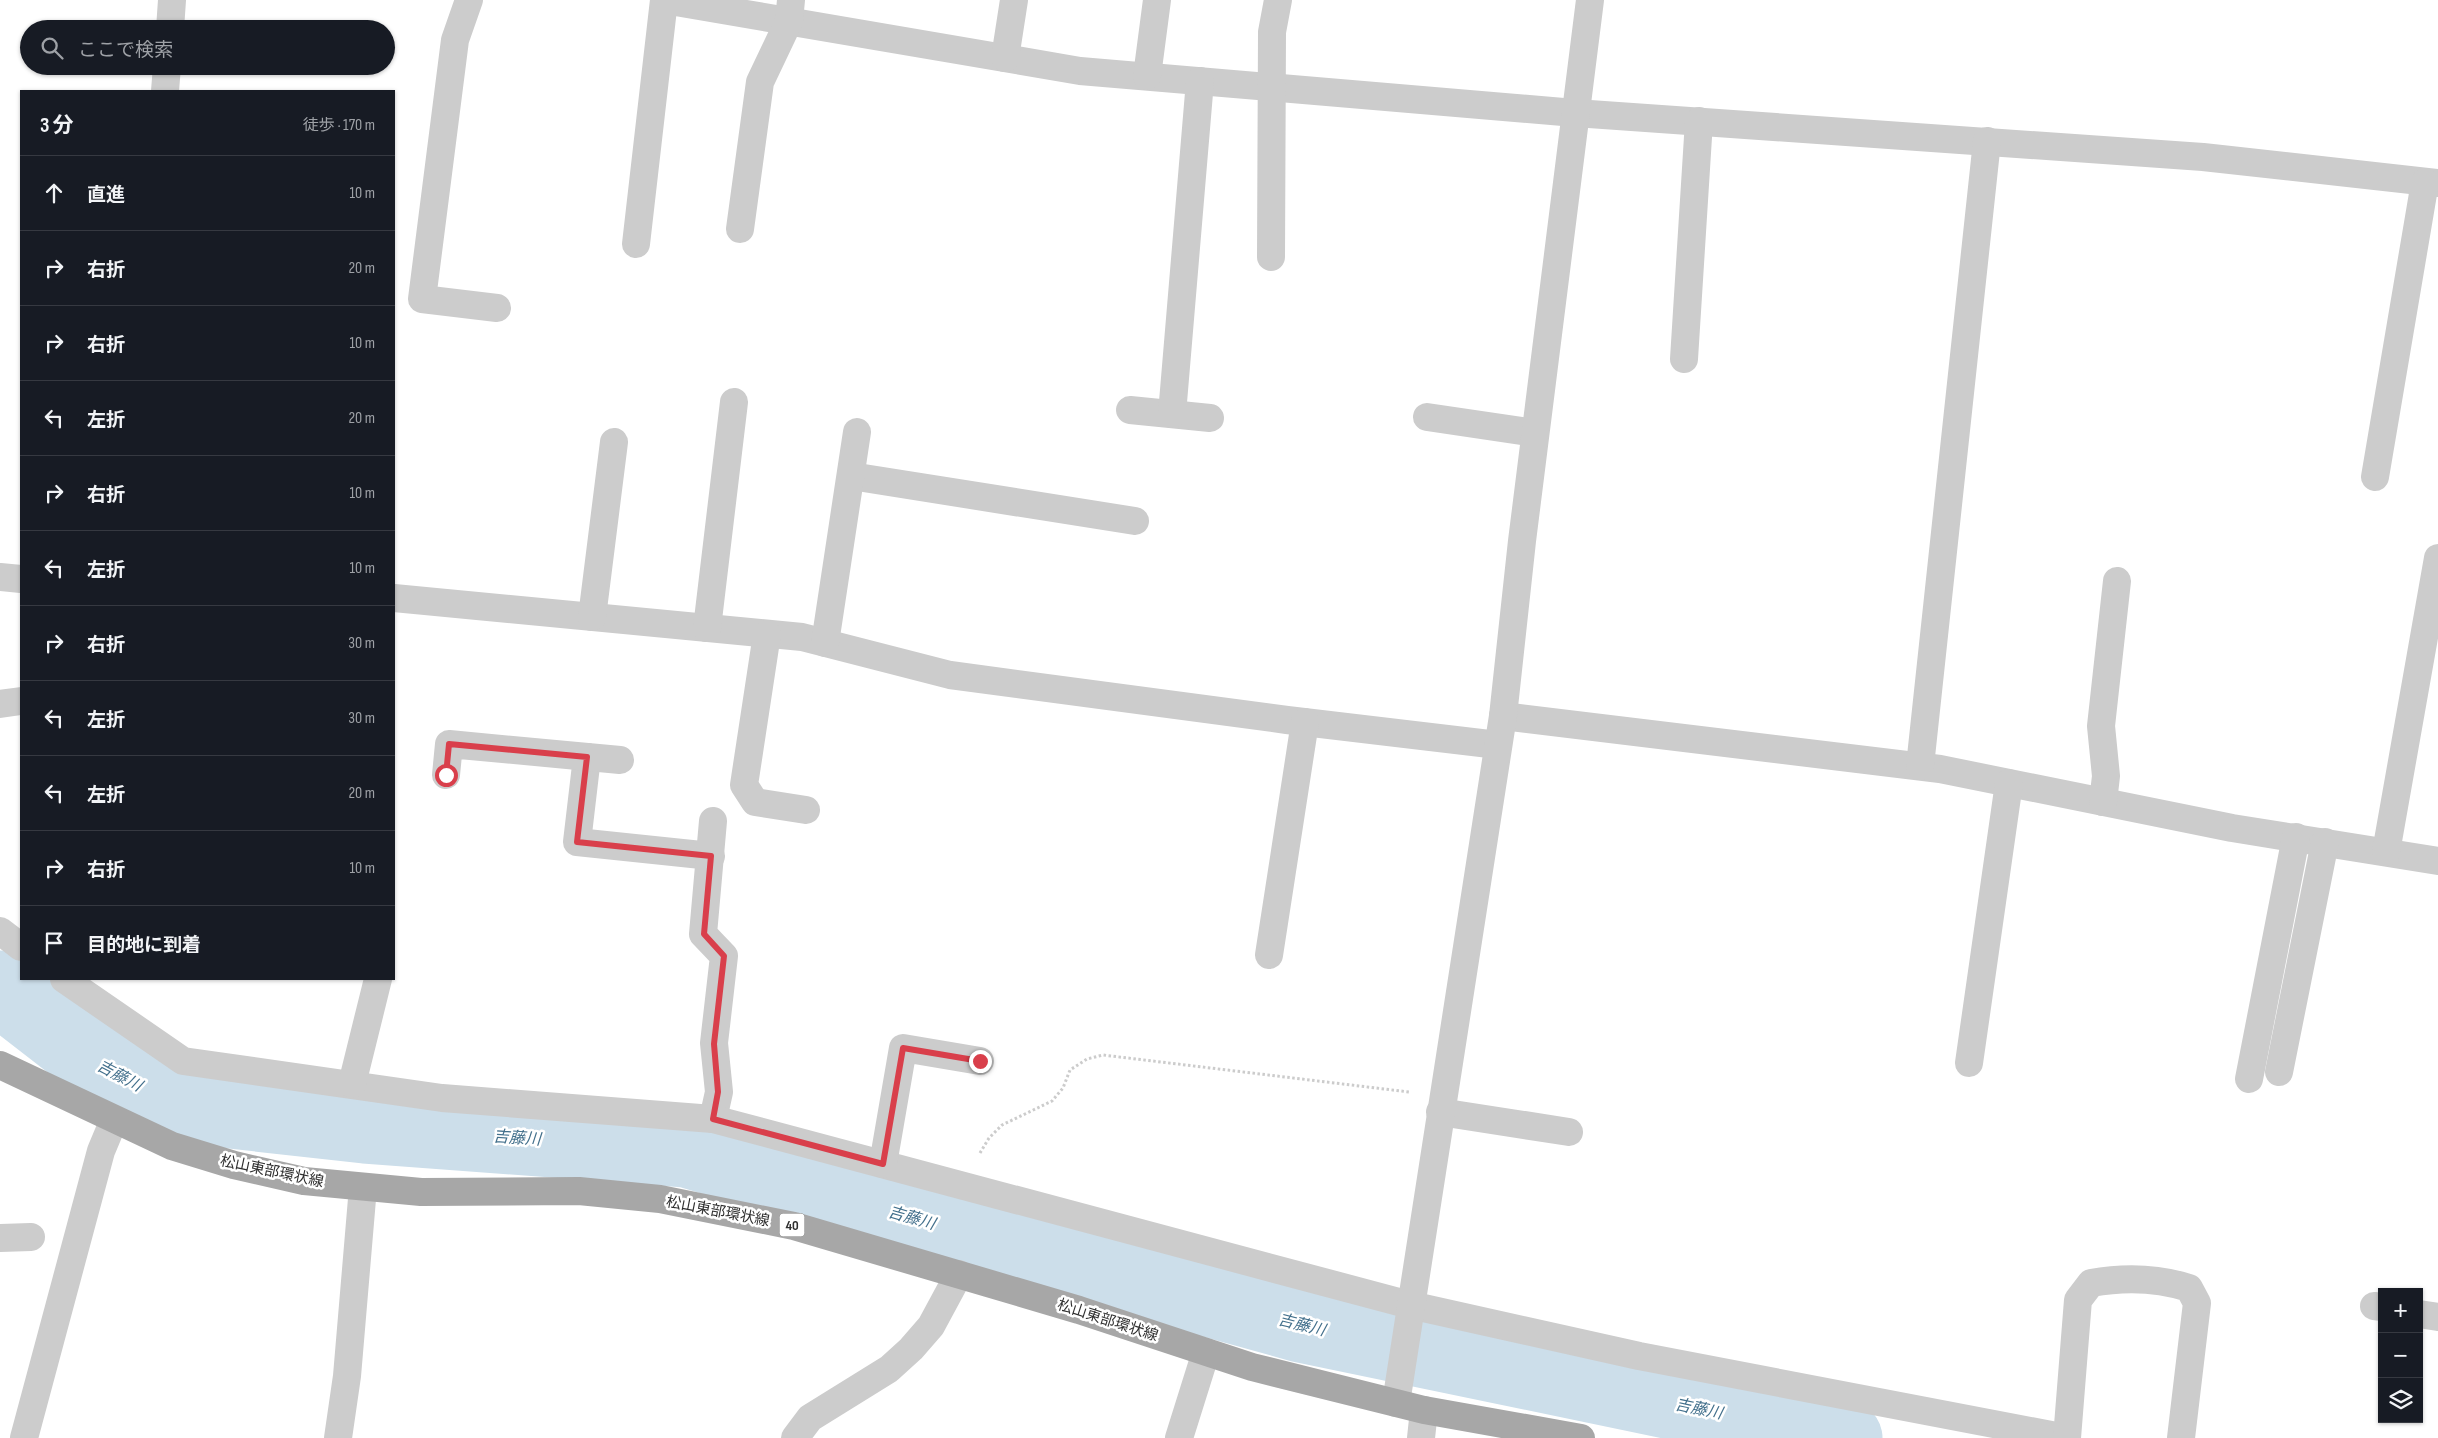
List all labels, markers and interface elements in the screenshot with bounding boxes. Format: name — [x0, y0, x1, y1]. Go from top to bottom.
search box — [20, 20, 395, 75]
icon: search — [38, 34, 66, 62]
text: ここで検索 — [78, 39, 173, 62]
text: 3 分 — [40, 113, 74, 138]
text: 徒歩 · 170 m — [303, 116, 375, 135]
icon: ahead — [40, 179, 68, 207]
text: 直進 — [87, 184, 125, 207]
text: 10 m — [349, 184, 375, 203]
icon: right — [40, 254, 68, 282]
text: 右折 — [87, 259, 125, 282]
text: 20 m — [348, 259, 375, 278]
icon: right — [40, 329, 68, 357]
text: 右折 — [87, 334, 125, 357]
text: 10 m — [349, 334, 375, 353]
icon: left — [40, 404, 68, 432]
text: 左折 — [87, 409, 125, 432]
text: 20 m — [348, 409, 375, 428]
icon: right — [40, 479, 68, 507]
text: 右折 — [87, 484, 125, 507]
text: 10 m — [349, 484, 375, 503]
icon: left — [40, 554, 68, 582]
text: 左折 — [87, 559, 125, 582]
text: 10 m — [349, 559, 375, 578]
icon: right — [40, 629, 68, 657]
text: 右折 — [87, 634, 125, 657]
text: 30 m — [348, 634, 375, 653]
icon: left — [40, 704, 68, 732]
text: 左折 — [87, 709, 125, 732]
text: 30 m — [348, 709, 375, 728]
route start — [435, 764, 458, 787]
icon: left — [40, 779, 68, 807]
text: 左折 — [87, 784, 125, 807]
text: 20 m — [348, 784, 375, 803]
icon: right — [40, 854, 68, 882]
text: 右折 — [87, 859, 125, 882]
text: 10 m — [349, 859, 375, 878]
icon: arrive — [40, 929, 68, 957]
text: 目的地に到着 — [87, 934, 201, 957]
route end — [969, 1050, 992, 1073]
water label: 吉藤川 — [94, 1057, 147, 1097]
water label: 吉藤川 — [492, 1127, 543, 1150]
street label: 松山東部環状線 — [219, 1151, 325, 1192]
street label: 松山東部環状線 — [665, 1192, 771, 1231]
water label: 吉藤川 — [886, 1203, 939, 1235]
road number: 40 — [780, 1214, 804, 1236]
map controls — [2378, 1288, 2423, 1423]
button: + — [2378, 1288, 2423, 1333]
street label: 松山東部環状線 — [1055, 1295, 1161, 1346]
water label: 吉藤川 — [1276, 1310, 1329, 1341]
button: − — [2378, 1333, 2423, 1378]
button: layers — [2378, 1378, 2423, 1423]
water label: 吉藤川 — [1673, 1395, 1726, 1424]

